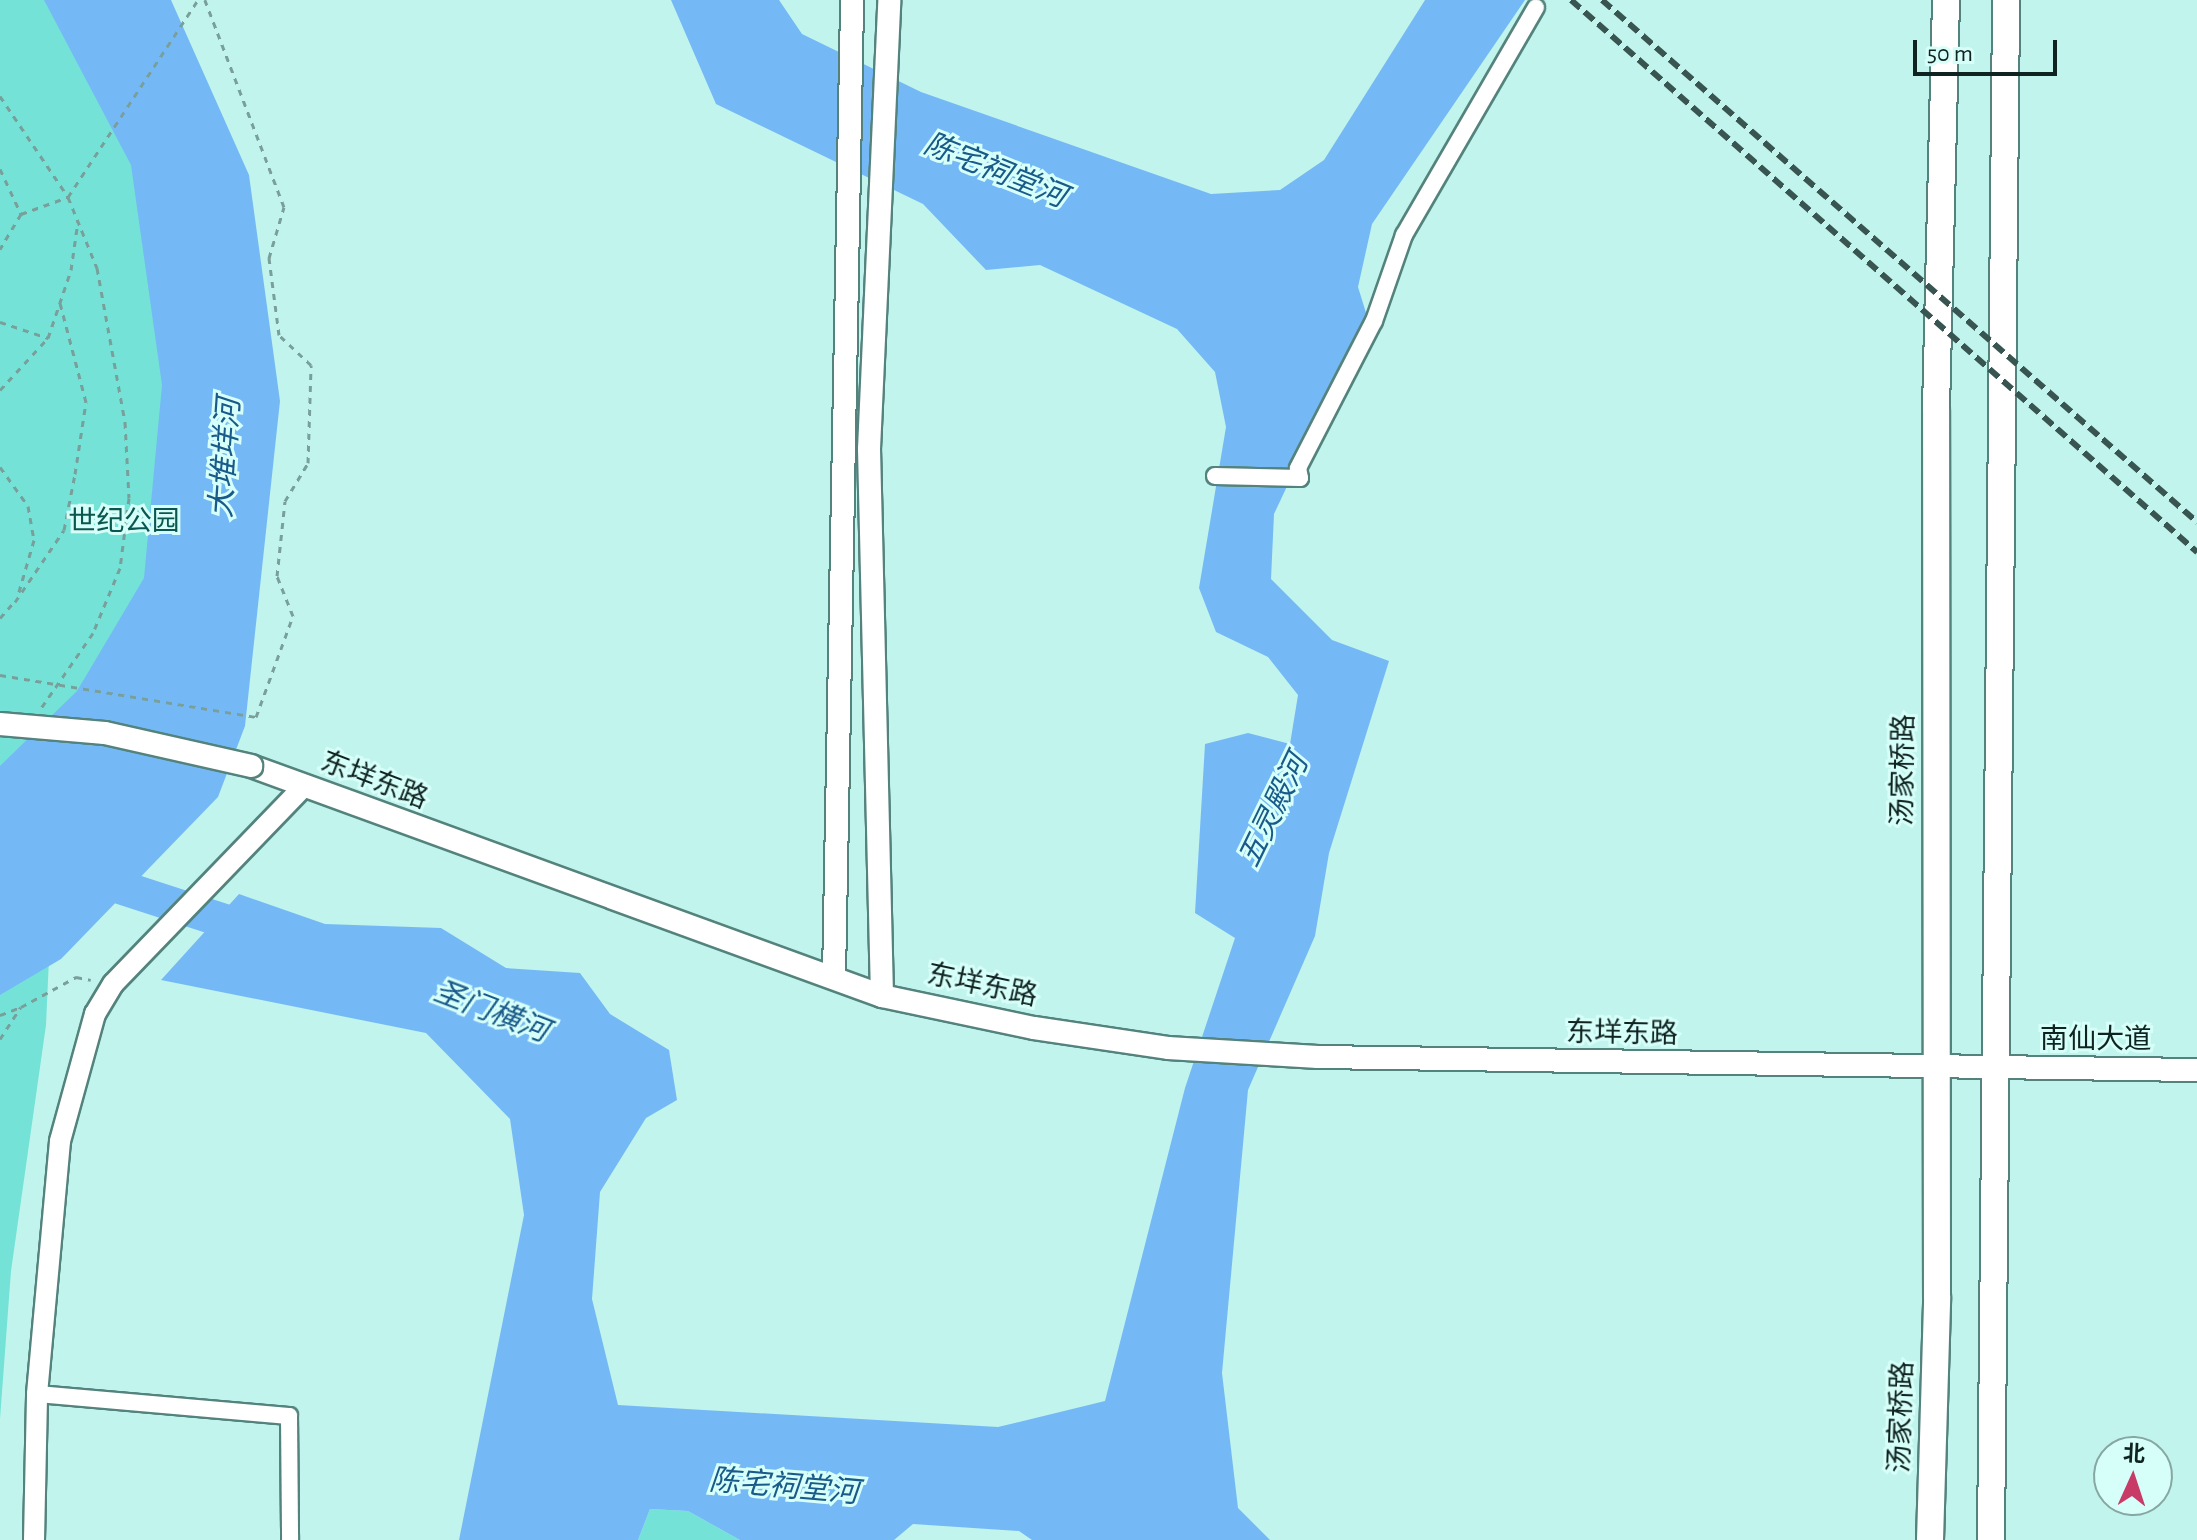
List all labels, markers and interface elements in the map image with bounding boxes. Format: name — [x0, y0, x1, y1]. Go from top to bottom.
scale bar — [1917, 24, 2061, 74]
text: 50 m — [1927, 42, 1973, 66]
water label: 陈宅祠堂河 — [919, 126, 1071, 216]
water label: 大堆垟河 — [204, 397, 248, 519]
park label: 世纪公园 — [68, 505, 180, 539]
street label: 汤家桥路 — [1886, 714, 1922, 826]
street label: 东垟东路 — [316, 745, 432, 817]
water label: 五灵殿河 — [1232, 749, 1316, 873]
street label: 东垟东路 — [924, 958, 1040, 1014]
water label: 圣门横河 — [429, 974, 553, 1050]
street label: 东垟东路 — [1566, 1016, 1678, 1052]
street label: 南仙大道 — [2040, 1023, 2152, 1057]
street label: 汤家桥路 — [1883, 1360, 1921, 1474]
north arrow — [2093, 1436, 2173, 1516]
text: 北 — [2123, 1442, 2146, 1466]
water label: 陈宅祠堂河 — [708, 1463, 860, 1511]

